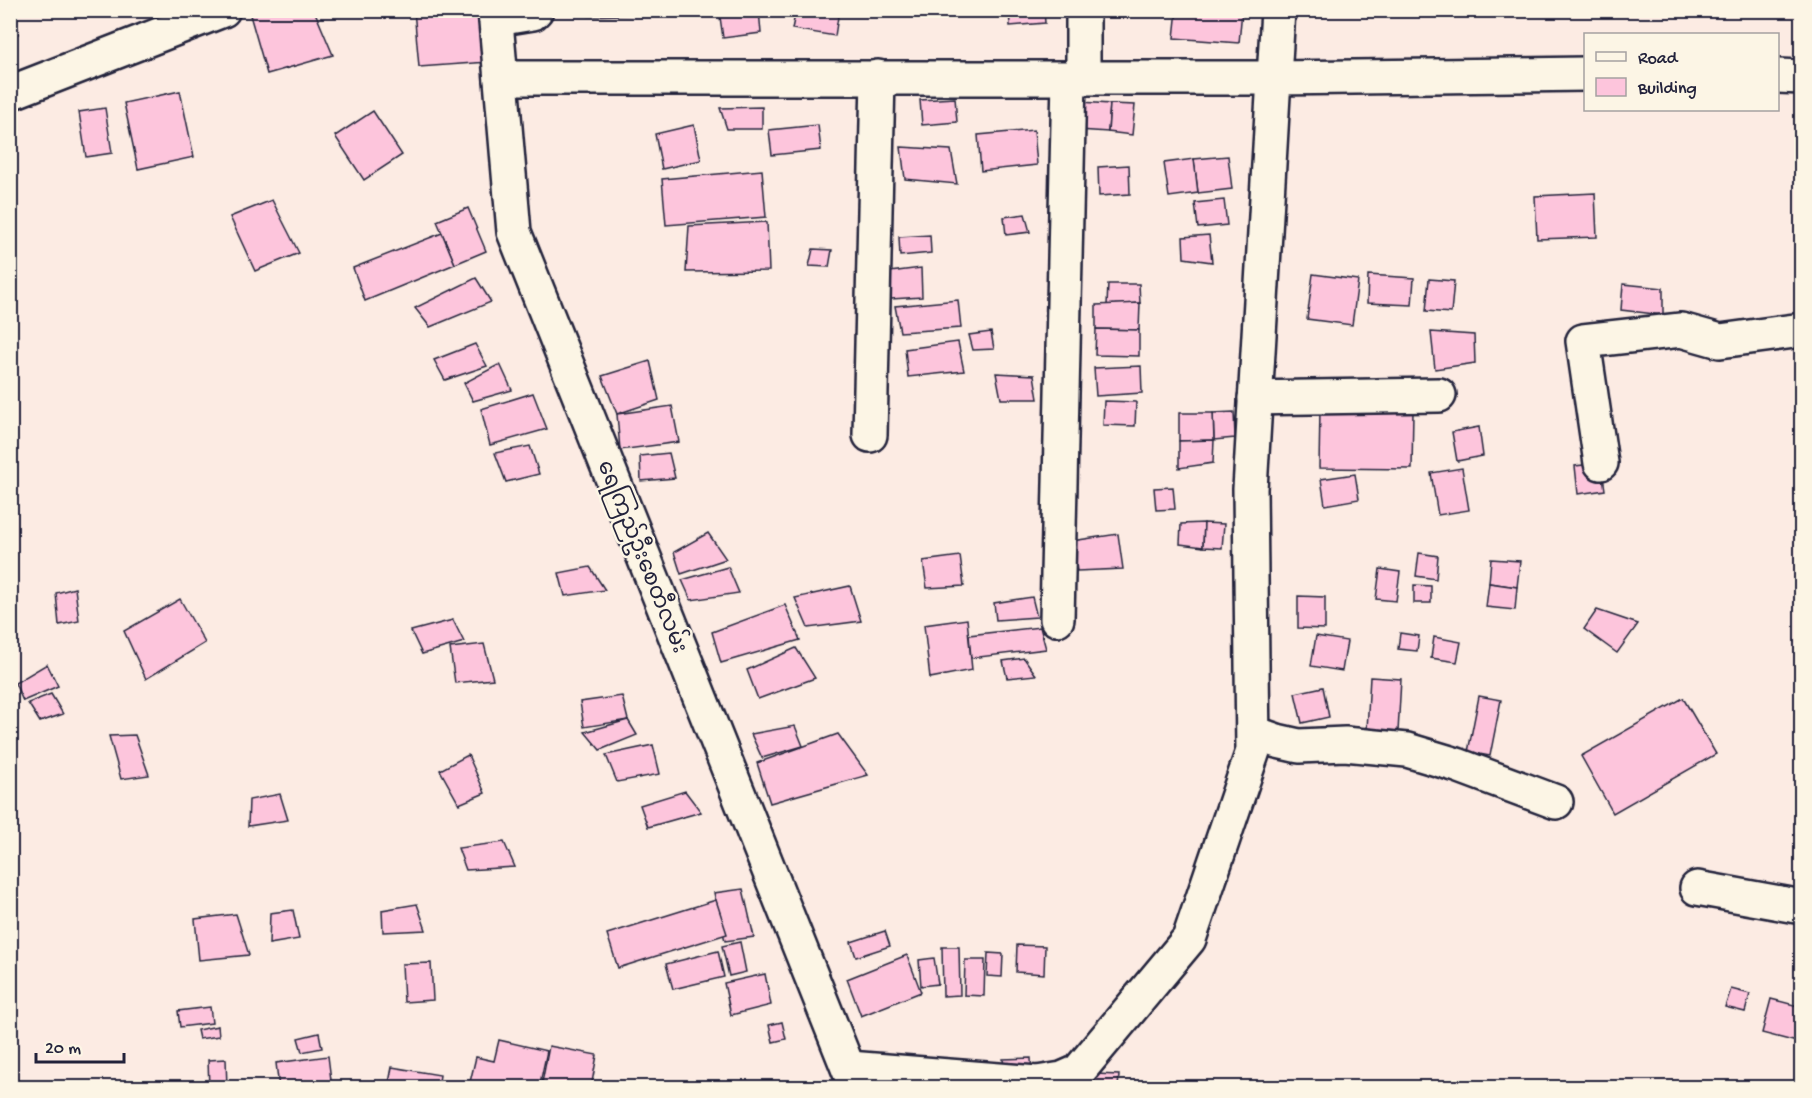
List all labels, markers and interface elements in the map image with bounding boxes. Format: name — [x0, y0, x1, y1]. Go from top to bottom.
legend — [1584, 33, 1779, 111]
text: Road — [1638, 49, 1679, 70]
text: Building — [1637, 79, 1697, 100]
street label: ရေကြည်ဦးစေတီလမ်း — [589, 455, 696, 658]
scale bar — [36, 1026, 124, 1064]
text: 20 m — [45, 1039, 81, 1060]

